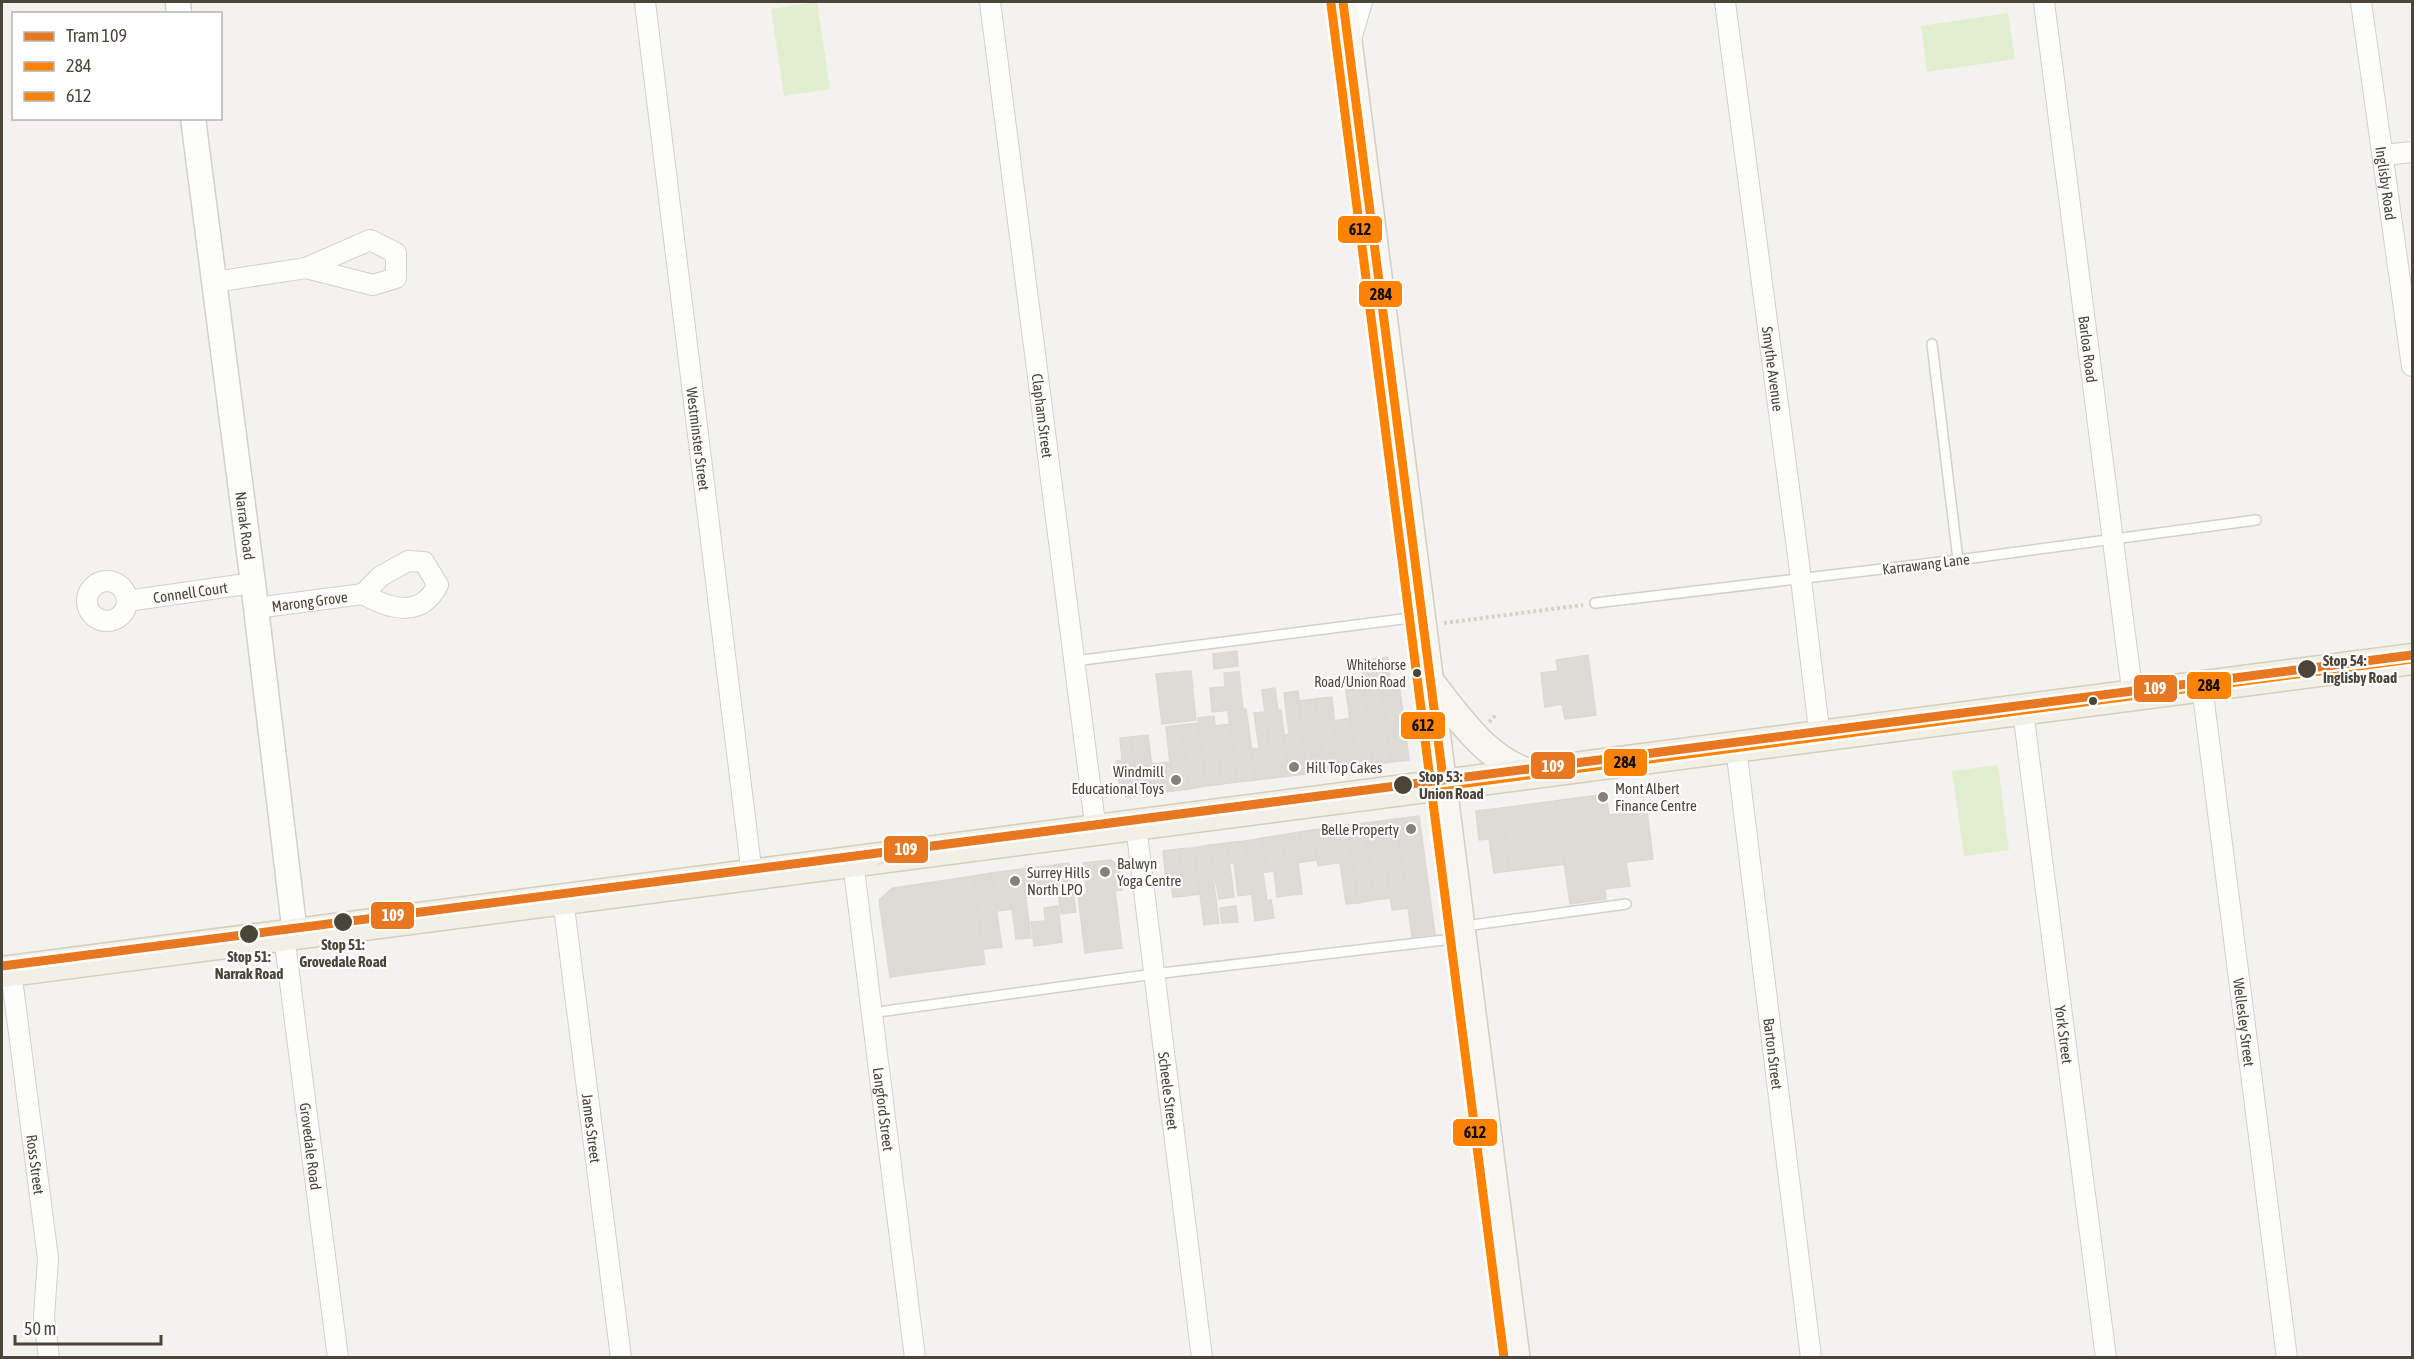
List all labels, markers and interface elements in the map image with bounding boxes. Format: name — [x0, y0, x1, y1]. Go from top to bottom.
legend — [12, 12, 222, 120]
text: Tram 109 — [66, 25, 127, 46]
text: 284 — [66, 55, 91, 76]
text: 612 — [66, 85, 91, 106]
street label: Inglisby Road — [2373, 145, 2400, 221]
line badge: 612 — [1337, 215, 1383, 244]
text: 612 — [1349, 220, 1371, 238]
line badge: 284 — [1358, 280, 1403, 308]
text: 284 — [1370, 285, 1393, 303]
street label: Barloa Road — [2076, 315, 2101, 384]
street label: Smythe Avenue — [1759, 325, 1787, 412]
street label: Clapham Street — [1029, 372, 1057, 459]
street label: Westminster Street — [684, 386, 713, 491]
street label: Narrak Road — [233, 490, 258, 561]
street label: Karrawang Lane — [1881, 550, 1971, 578]
street label: Connell Court — [152, 578, 229, 606]
street label: Marong Grove — [271, 588, 349, 614]
place label: Stop 54: Inglisby Road — [2323, 652, 2397, 686]
place label: Whitehorse Road/Union Road — [1314, 657, 1406, 690]
marker: Stop 54: Inglisby Road — [2296, 658, 2318, 680]
marker: Whitehorse Road/Union Road — [1411, 667, 1423, 679]
line badge: 284 — [2186, 671, 2232, 700]
line badge: 109 — [2133, 674, 2178, 703]
text: 284 — [2198, 676, 2221, 694]
text: 109 — [2144, 679, 2167, 697]
unlabelled marker — [2087, 695, 2099, 707]
line badge: 612 — [1400, 711, 1446, 740]
text: 612 — [1412, 716, 1434, 734]
line badge: 284 — [1603, 748, 1648, 777]
line badge: 109 — [1530, 751, 1576, 780]
text: 284 — [1614, 753, 1637, 771]
text: 109 — [1542, 757, 1565, 775]
place label: Hill Top Cakes — [1306, 759, 1382, 776]
marker: Hill Top Cakes — [1287, 760, 1301, 774]
place label: Windmill Educational Toys — [1072, 763, 1164, 797]
place label: Stop 53: Union Road — [1419, 768, 1484, 802]
marker: Windmill Educational Toys — [1169, 773, 1183, 787]
marker: Stop 53: Union Road — [1392, 774, 1414, 796]
place label: Mont Albert Finance Centre — [1615, 780, 1697, 814]
marker: Mont Albert Finance Centre — [1596, 790, 1610, 804]
place label: Belle Property — [1321, 821, 1399, 838]
marker: Belle Property — [1404, 822, 1418, 836]
line badge: 109 — [883, 835, 929, 864]
text: 109 — [895, 840, 918, 858]
place label: Balwyn Yoga Centre — [1117, 855, 1182, 889]
place label: Surrey Hills North LPO — [1027, 864, 1090, 898]
marker: Balwyn Yoga Centre — [1098, 865, 1112, 879]
marker: Surrey Hills North LPO — [1008, 874, 1022, 888]
line badge: 109 — [370, 901, 415, 930]
text: 109 — [382, 906, 405, 924]
marker: Stop 51: Grovedale Road — [332, 911, 354, 933]
marker: Stop 51: Narrak Road — [238, 923, 260, 945]
place label: Stop 51: Grovedale Road — [299, 936, 387, 970]
place label: Stop 51: Narrak Road — [215, 948, 283, 982]
street label: Wellesley Street — [2231, 977, 2259, 1067]
street label: York Street — [2052, 1004, 2077, 1065]
street label: Barton Street — [1761, 1017, 1786, 1090]
street label: Scheele Street — [1156, 1051, 1182, 1131]
street label: Langford Street — [870, 1066, 898, 1152]
street label: James Street — [579, 1093, 605, 1164]
street label: Grovedale Road — [297, 1102, 325, 1191]
line badge: 612 — [1452, 1118, 1498, 1147]
text: 612 — [1464, 1123, 1486, 1141]
street label: Ross Street — [24, 1133, 48, 1195]
scale bar — [15, 1308, 160, 1346]
text: 50 m — [24, 1318, 56, 1339]

